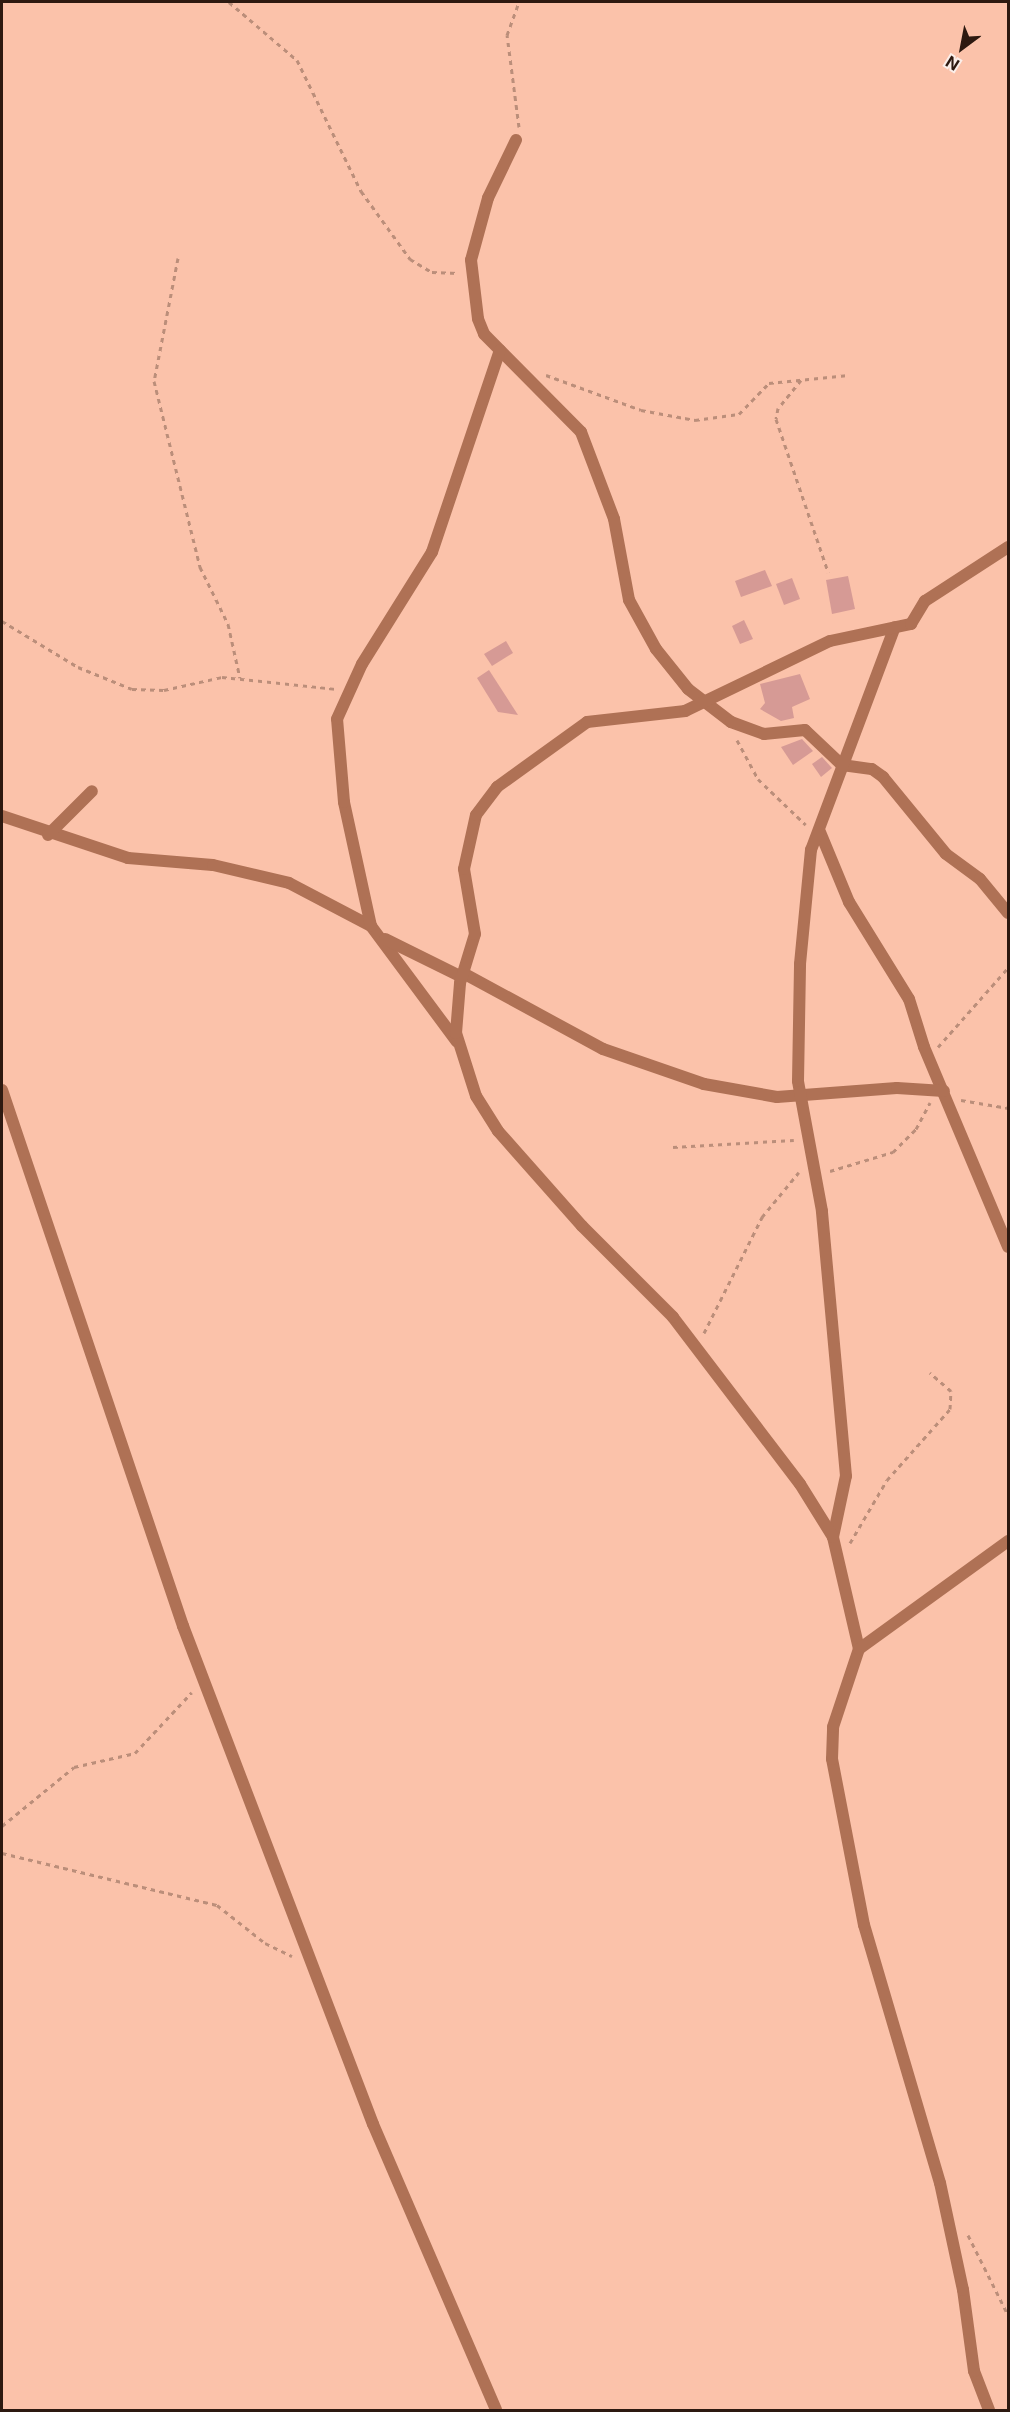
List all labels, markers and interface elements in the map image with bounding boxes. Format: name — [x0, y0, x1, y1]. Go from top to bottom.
north arrow — [932, 18, 992, 78]
text: N — [942, 52, 963, 75]

